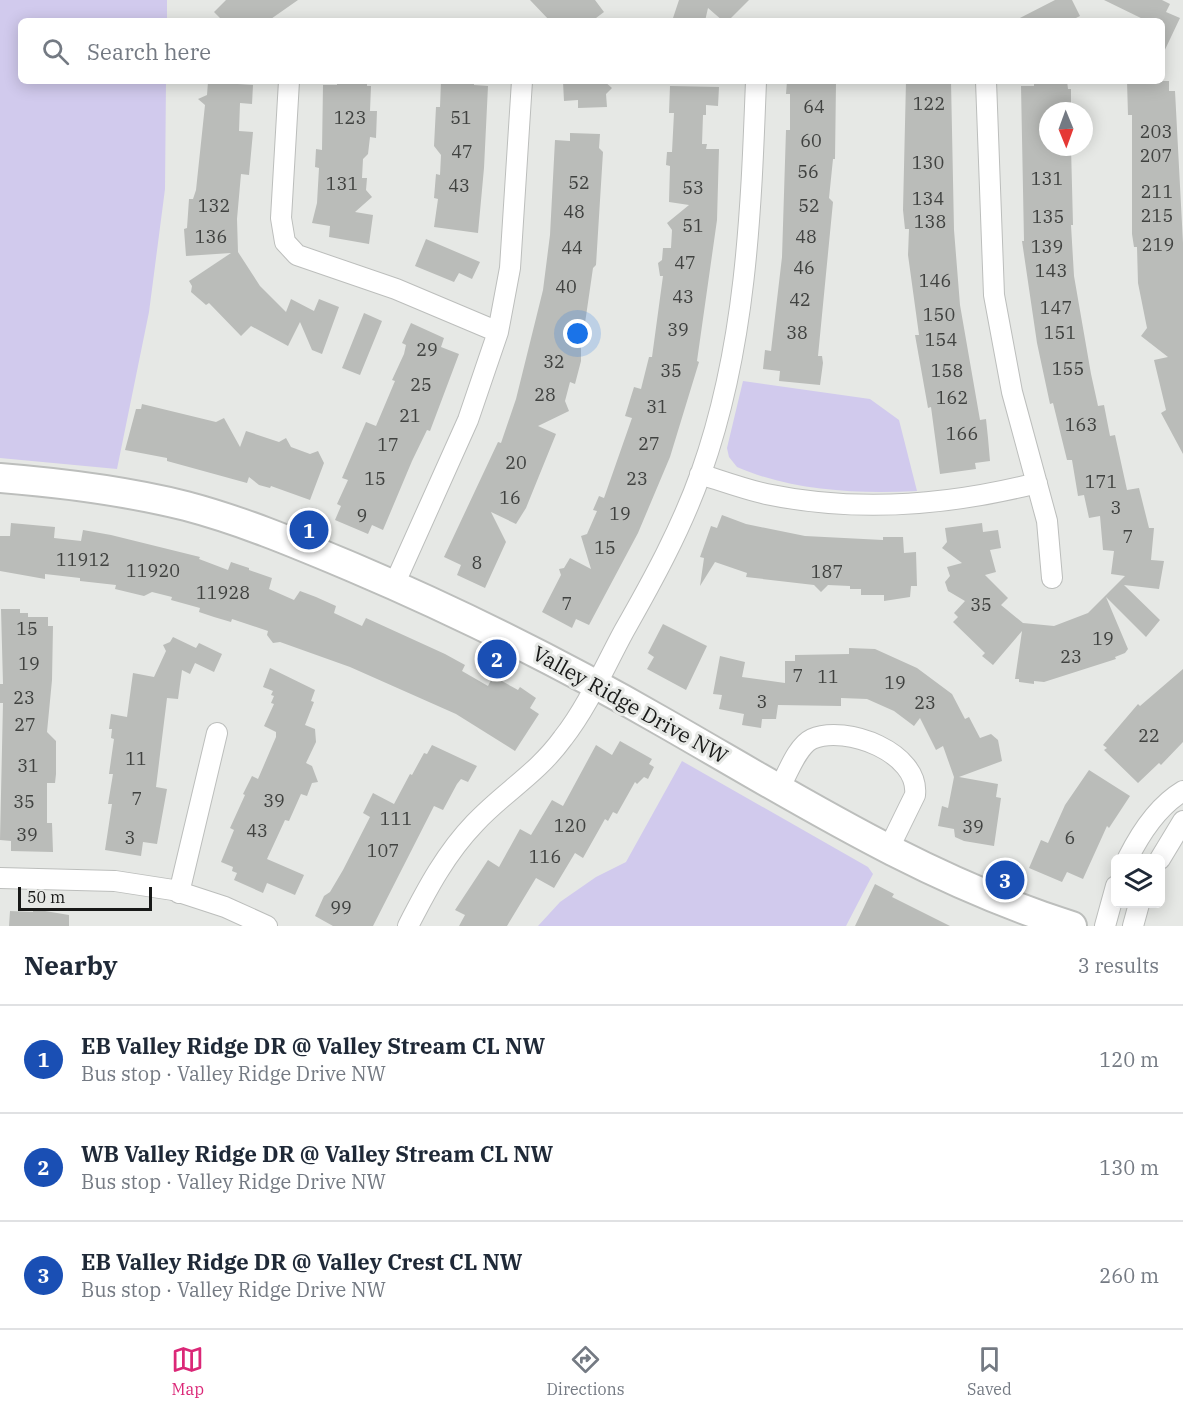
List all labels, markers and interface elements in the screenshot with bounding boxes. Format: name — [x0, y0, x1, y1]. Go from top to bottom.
search box — [18, 18, 1165, 84]
icon: search — [39, 35, 72, 68]
text: Search here — [87, 37, 211, 66]
house number: 122 — [913, 92, 945, 115]
house number: 64 — [803, 95, 825, 118]
north arrow — [1039, 102, 1093, 156]
house number: 123 — [334, 106, 366, 129]
house number: 51 — [450, 106, 472, 129]
house number: 203 — [1140, 120, 1172, 143]
house number: 60 — [800, 129, 822, 152]
house number: 47 — [451, 140, 473, 163]
house number: 207 — [1140, 144, 1172, 167]
house number: 130 — [912, 151, 944, 174]
house number: 56 — [797, 160, 819, 183]
house number: 131 — [1031, 167, 1063, 190]
house number: 52 — [568, 171, 590, 194]
house number: 131 — [326, 172, 358, 195]
house number: 43 — [448, 174, 470, 197]
house number: 53 — [682, 176, 704, 199]
house number: 211 — [1141, 180, 1173, 203]
house number: 134 — [912, 187, 944, 210]
house number: 132 — [198, 194, 230, 217]
house number: 52 — [798, 194, 820, 217]
house number: 48 — [563, 200, 585, 223]
house number: 215 — [1141, 204, 1173, 227]
house number: 135 — [1032, 205, 1064, 228]
house number: 138 — [914, 210, 946, 233]
house number: 51 — [682, 214, 704, 237]
house number: 136 — [195, 225, 227, 248]
house number: 48 — [795, 225, 817, 248]
house number: 219 — [1142, 233, 1174, 256]
house number: 139 — [1031, 235, 1063, 258]
house number: 44 — [561, 236, 583, 259]
house number: 47 — [674, 251, 696, 274]
house number: 46 — [793, 256, 815, 279]
house number: 143 — [1035, 259, 1067, 282]
house number: 146 — [919, 269, 951, 292]
house number: 40 — [555, 275, 577, 298]
house number: 43 — [672, 285, 694, 308]
house number: 42 — [789, 288, 811, 311]
house number: 147 — [1040, 296, 1072, 319]
house number: 150 — [923, 303, 955, 326]
house number: 39 — [667, 318, 689, 341]
your location — [563, 319, 592, 348]
house number: 38 — [786, 321, 808, 344]
house number: 151 — [1044, 321, 1076, 344]
house number: 154 — [925, 328, 957, 351]
house number: 29 — [416, 338, 438, 361]
house number: 32 — [543, 350, 565, 373]
house number: 155 — [1052, 357, 1084, 380]
house number: 35 — [660, 359, 682, 382]
house number: 158 — [931, 359, 963, 382]
house number: 25 — [410, 373, 432, 396]
house number: 28 — [534, 383, 556, 406]
house number: 162 — [936, 386, 968, 409]
house number: 31 — [646, 395, 668, 418]
house number: 21 — [399, 404, 421, 427]
house number: 163 — [1065, 413, 1097, 436]
house number: 166 — [946, 422, 978, 445]
house number: 27 — [638, 432, 660, 455]
house number: 17 — [377, 433, 399, 456]
house number: 20 — [505, 451, 527, 474]
house number: 15 — [364, 467, 386, 490]
house number: 23 — [626, 467, 648, 490]
house number: 171 — [1085, 470, 1117, 493]
house number: 16 — [499, 486, 521, 509]
house number: 3 — [1111, 496, 1121, 519]
house number: 19 — [609, 502, 631, 525]
house number: 9 — [357, 504, 367, 527]
pin: 1 — [290, 508, 328, 552]
house number: 7 — [1123, 525, 1133, 548]
house number: 15 — [594, 536, 616, 559]
house number: 11912 — [56, 548, 110, 571]
house number: 8 — [472, 551, 482, 574]
house number: 11920 — [126, 559, 180, 582]
house number: 187 — [811, 560, 843, 583]
house number: 11928 — [196, 581, 250, 604]
house number: 7 — [562, 592, 572, 615]
house number: 35 — [970, 593, 992, 616]
house number: 15 — [16, 617, 38, 640]
house number: 19 — [1092, 627, 1114, 650]
pin: 2 — [478, 636, 516, 682]
street label: Valley Ridge Drive NW — [528, 639, 733, 770]
house number: 23 — [1060, 645, 1082, 668]
house number: 19 — [18, 652, 40, 675]
house number: 7 — [793, 664, 803, 687]
house number: 11 — [817, 665, 839, 688]
house number: 19 — [884, 671, 906, 694]
house number: 23 — [13, 686, 35, 709]
house number: 3 — [757, 690, 767, 713]
house number: 23 — [914, 691, 936, 714]
house number: 27 — [14, 713, 36, 736]
house number: 22 — [1138, 724, 1160, 747]
house number: 11 — [125, 747, 147, 770]
house number: 31 — [17, 754, 39, 777]
house number: 7 — [132, 787, 142, 810]
house number: 39 — [263, 789, 285, 812]
house number: 35 — [13, 790, 35, 813]
house number: 111 — [380, 807, 412, 830]
house number: 120 — [554, 814, 586, 837]
house number: 39 — [962, 815, 984, 838]
house number: 43 — [246, 819, 268, 842]
house number: 39 — [16, 823, 38, 846]
house number: 3 — [125, 826, 135, 849]
house number: 6 — [1065, 826, 1075, 849]
house number: 107 — [367, 839, 399, 862]
house number: 116 — [529, 845, 561, 868]
map controls — [1111, 854, 1165, 908]
button: layers — [1111, 854, 1165, 908]
pin: 3 — [986, 858, 1024, 902]
scale bar — [18, 884, 152, 912]
text: 50 m — [27, 887, 65, 907]
house number: 99 — [330, 896, 352, 919]
text: Nearby — [24, 948, 118, 982]
text: 3 results — [1078, 952, 1159, 979]
text: EB Valley Ridge DR @ Valley Stream CL NW — [81, 1031, 545, 1060]
text: 1 — [38, 1046, 50, 1073]
text: 120 m — [1099, 1046, 1159, 1073]
text: Bus stop · Valley Ridge Drive NW — [81, 1060, 386, 1087]
text: WB Valley Ridge DR @ Valley Stream CL NW — [81, 1139, 553, 1168]
text: 2 — [38, 1154, 50, 1181]
text: 130 m — [1099, 1154, 1159, 1181]
text: Bus stop · Valley Ridge Drive NW — [81, 1168, 386, 1195]
text: EB Valley Ridge DR @ Valley Crest CL NW — [81, 1247, 522, 1276]
text: 3 — [38, 1262, 50, 1289]
text: 260 m — [1099, 1262, 1159, 1289]
text: Bus stop · Valley Ridge Drive NW — [81, 1276, 386, 1303]
tab: Map — [171, 1343, 204, 1399]
tab: Directions — [547, 1343, 625, 1399]
tab: Saved — [967, 1343, 1012, 1399]

